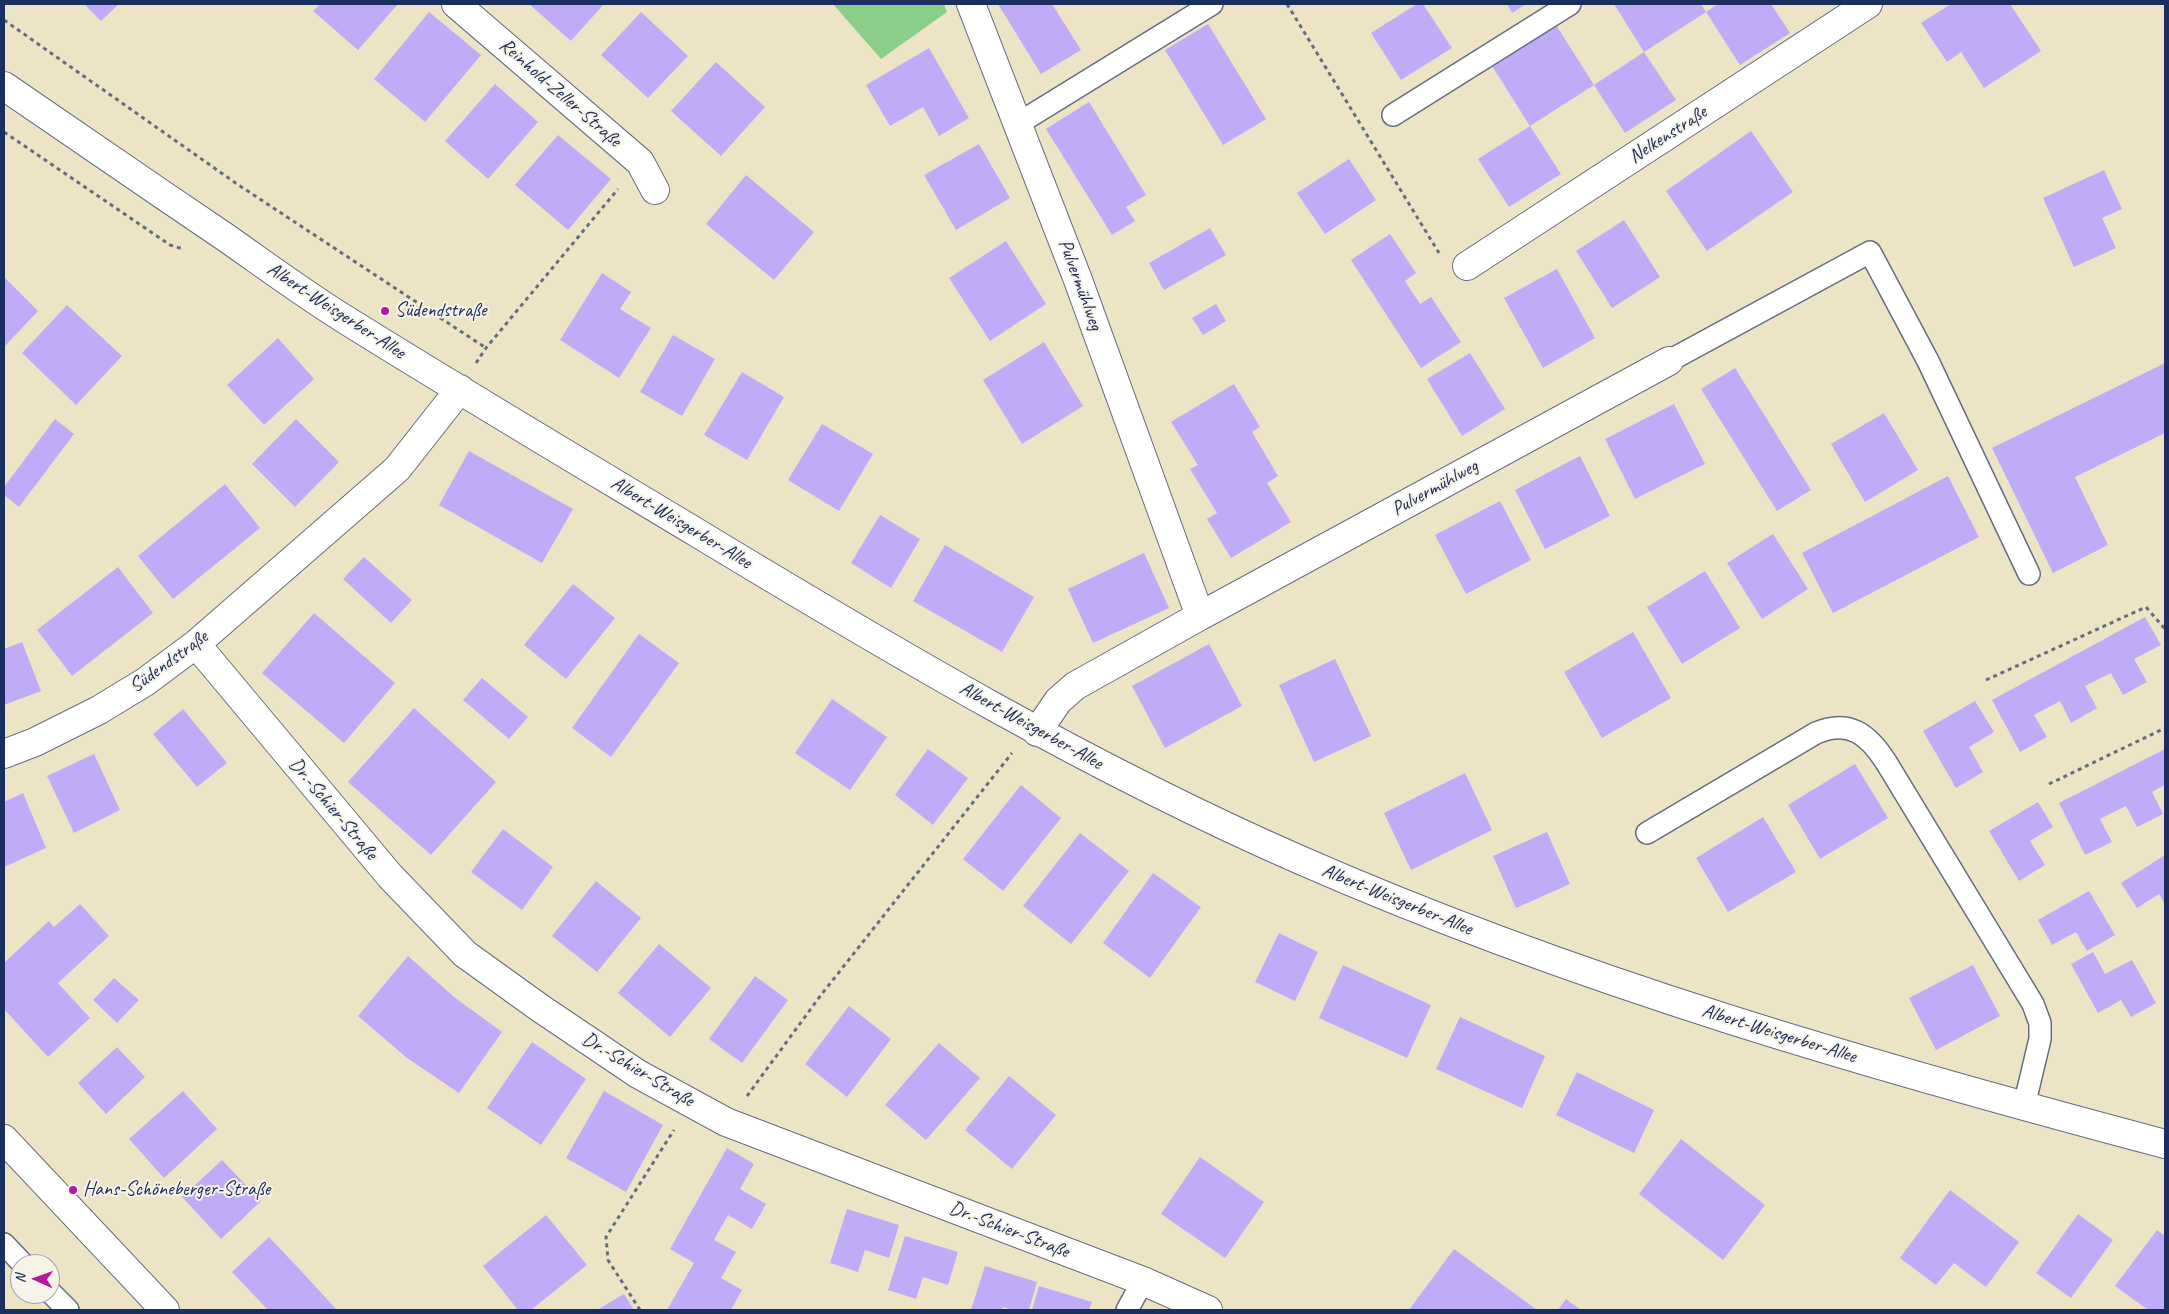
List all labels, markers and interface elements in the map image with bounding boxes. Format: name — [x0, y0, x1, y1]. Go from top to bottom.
street label: Reinhold-Zeller-Straße — [494, 33, 626, 153]
street label: Nelkenstraße — [1624, 101, 1712, 169]
street label: Pulvermühlweg — [1052, 236, 1108, 334]
street label: Albert-Weisgerber-Allee — [262, 257, 410, 365]
place label: Südendstraße — [395, 299, 486, 323]
marker: Südendstraße — [379, 305, 391, 317]
street label: Pulvermühlweg — [1388, 454, 1482, 522]
street label: Albert-Weisgerber-Allee — [606, 471, 756, 575]
street label: Südendstraße — [125, 625, 213, 699]
street label: Albert-Weisgerber-Allee — [955, 677, 1107, 775]
street label: Dr.-Schier-Straße — [283, 753, 383, 865]
street label: Albert-Weisgerber-Allee — [1318, 859, 1476, 941]
street label: Albert-Weisgerber-Allee — [1699, 999, 1859, 1069]
street label: Dr.-Schier-Straße — [578, 1027, 698, 1113]
place label: Hans-Schöneberger-Straße — [83, 1178, 270, 1202]
marker: Hans-Schöneberger-Straße — [67, 1184, 79, 1196]
street label: Dr.-Schier-Straße — [946, 1196, 1072, 1264]
north arrow — [10, 1254, 60, 1304]
text: N — [12, 1274, 29, 1283]

